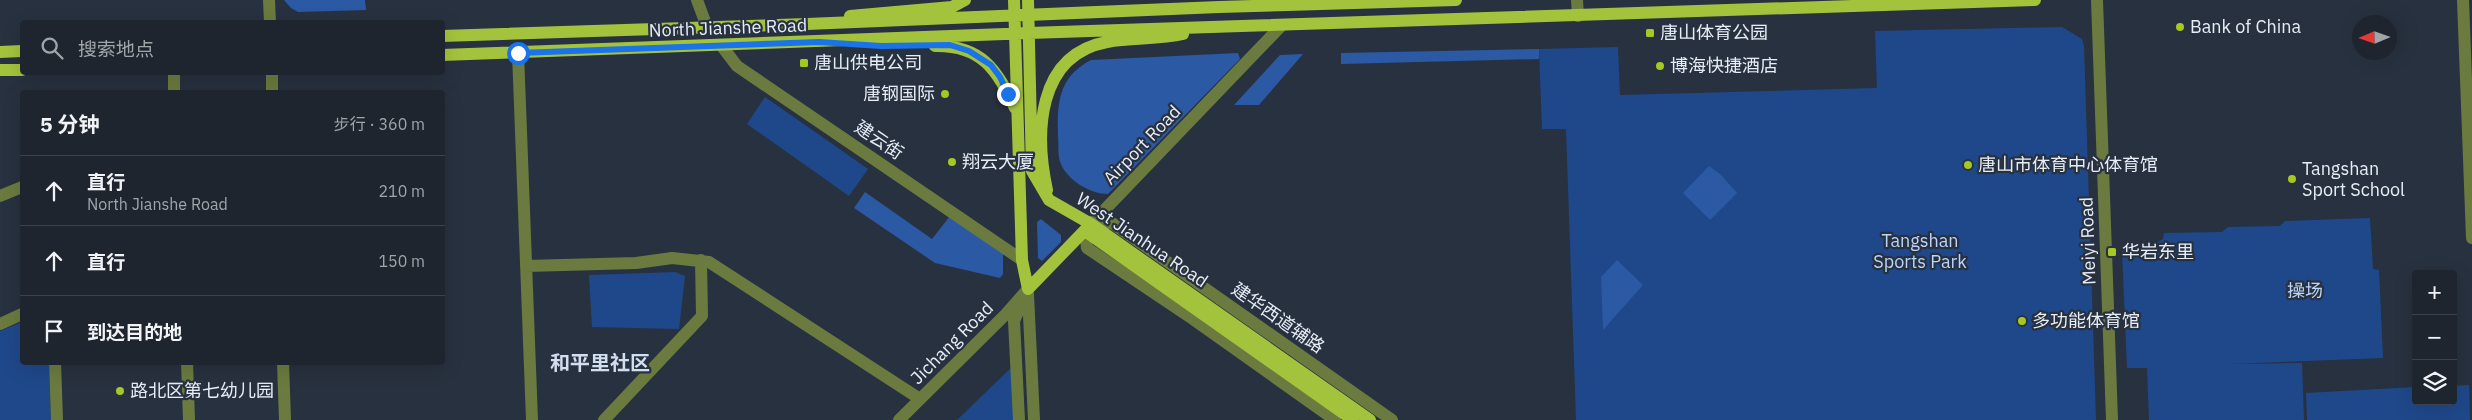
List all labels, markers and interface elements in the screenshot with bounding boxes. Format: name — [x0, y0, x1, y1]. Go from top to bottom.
street label: North Jianshe Road — [648, 13, 807, 42]
place label: Bank of China — [2190, 15, 2302, 38]
north arrow — [2352, 15, 2397, 60]
search box — [20, 20, 445, 75]
place label: 唐山体育公园 — [1660, 21, 1768, 44]
marker: Bank of China — [2174, 21, 2186, 33]
marker: 唐山体育公园 — [1644, 27, 1656, 39]
icon: search — [38, 34, 66, 62]
text: 搜索地点 — [78, 37, 154, 61]
route start — [507, 42, 530, 65]
place label: 唐山供电公司 — [814, 51, 922, 74]
place label: 博海快捷酒店 — [1670, 54, 1778, 77]
marker: 唐山供电公司 — [798, 57, 810, 69]
marker: 博海快捷酒店 — [1654, 60, 1666, 72]
place label: 唐钢国际 — [863, 82, 935, 105]
route end — [997, 83, 1020, 106]
marker: 唐钢国际 — [939, 88, 951, 100]
street label: Airport Road — [1098, 100, 1185, 189]
text: 5 分钟 — [40, 110, 100, 138]
text: 步行 · 360 m — [334, 114, 425, 134]
street label: 建云街 — [850, 115, 908, 164]
place label: 翔云大厦 — [962, 150, 1034, 173]
place label: 唐山市体育中心体育馆 — [1978, 153, 2158, 176]
marker: 翔云大厦 — [946, 156, 958, 168]
place label: Tangshan Sport School — [2302, 157, 2405, 201]
marker: 唐山市体育中心体育馆 — [1962, 159, 1974, 171]
text: 直行 — [87, 170, 125, 194]
marker: Tangshan Sport School — [2286, 173, 2298, 185]
icon: ahead — [40, 177, 68, 205]
text: 210 m — [378, 181, 425, 201]
street label: West Jianhua Road — [1072, 187, 1213, 292]
text: North Jianshe Road — [87, 194, 228, 214]
street label: Meiyi Road — [2074, 197, 2101, 285]
park label: Tangshan Sports Park — [1873, 229, 1967, 273]
place label: 华岩东里 — [2122, 240, 2194, 263]
marker: 华岩东里 — [2106, 246, 2118, 258]
icon: ahead — [40, 247, 68, 275]
text: 直行 — [87, 250, 125, 274]
text: 150 m — [378, 251, 425, 271]
map controls — [2412, 270, 2457, 405]
button: + — [2412, 270, 2457, 315]
street label: 建华西道辅路 — [1227, 277, 1329, 358]
park label: 操场 — [2287, 279, 2323, 302]
street label: Jichang Road — [905, 296, 998, 389]
place label: 多功能体育馆 — [2032, 309, 2140, 332]
marker: 多功能体育馆 — [2016, 315, 2028, 327]
button: − — [2412, 315, 2457, 360]
icon: arrive — [40, 317, 68, 345]
text: 到达目的地 — [87, 320, 182, 344]
district label: 和平里社区 — [550, 349, 650, 376]
button: layers — [2412, 360, 2457, 405]
place label: 路北区第七幼儿园 — [130, 379, 274, 402]
marker: 路北区第七幼儿园 — [114, 385, 126, 397]

